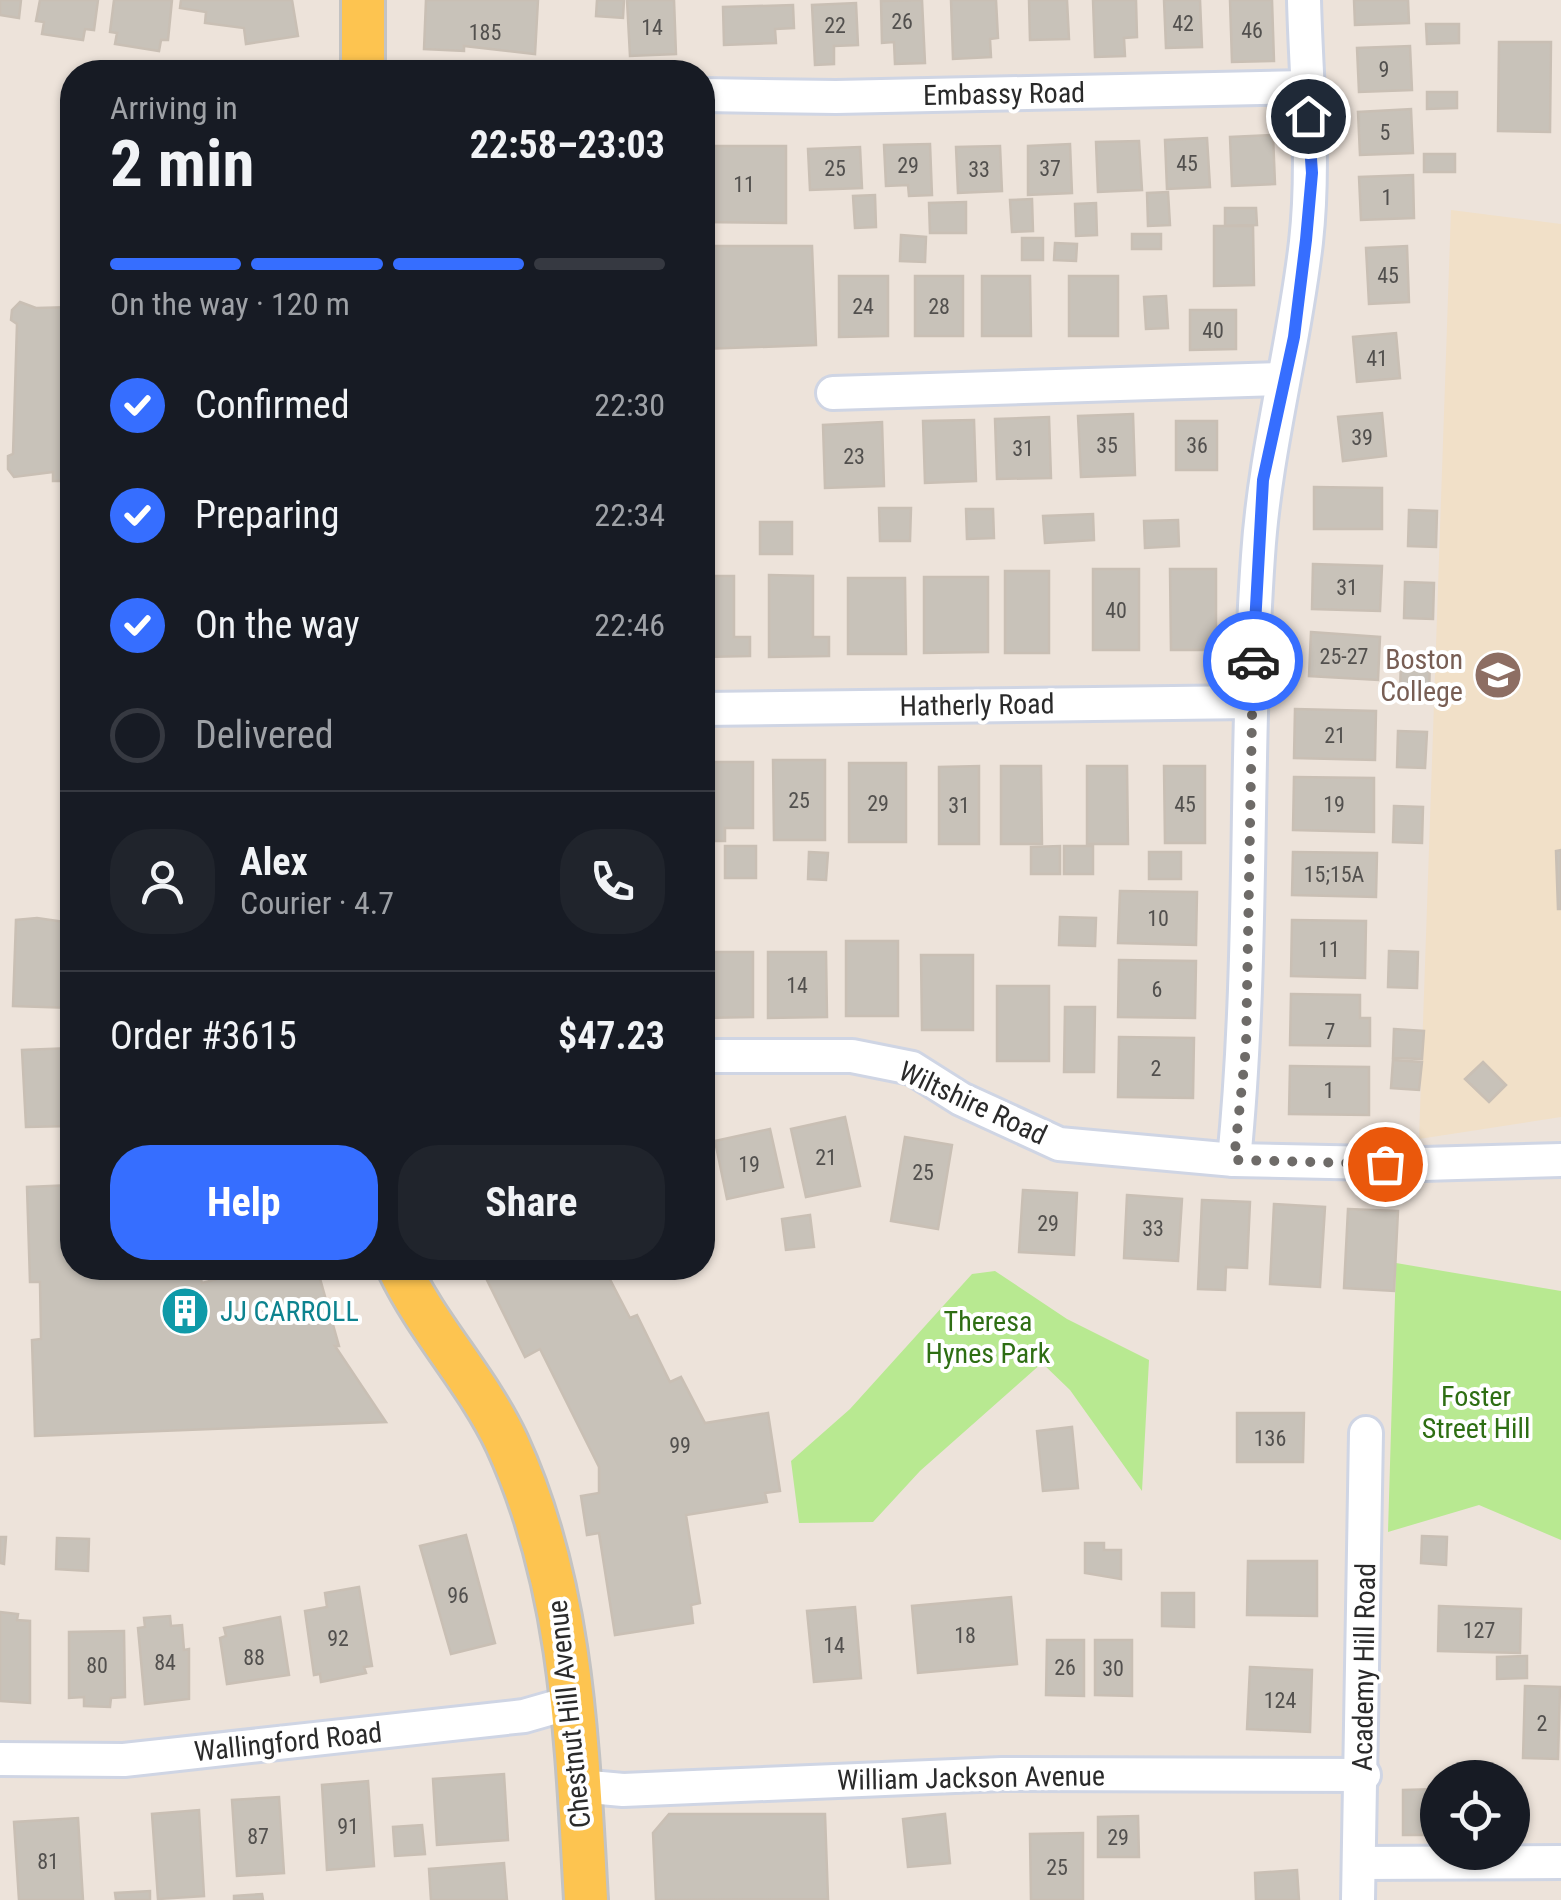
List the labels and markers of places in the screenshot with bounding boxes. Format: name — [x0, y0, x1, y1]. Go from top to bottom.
pin — [1266, 74, 1351, 159]
place label: Boston College — [1380, 643, 1463, 708]
school or university icon: Boston College — [1472, 649, 1524, 701]
pin — [1343, 1122, 1428, 1207]
building icon: JJ CARROLL — [159, 1285, 211, 1337]
place label: JJ CARROLL — [220, 1295, 359, 1328]

